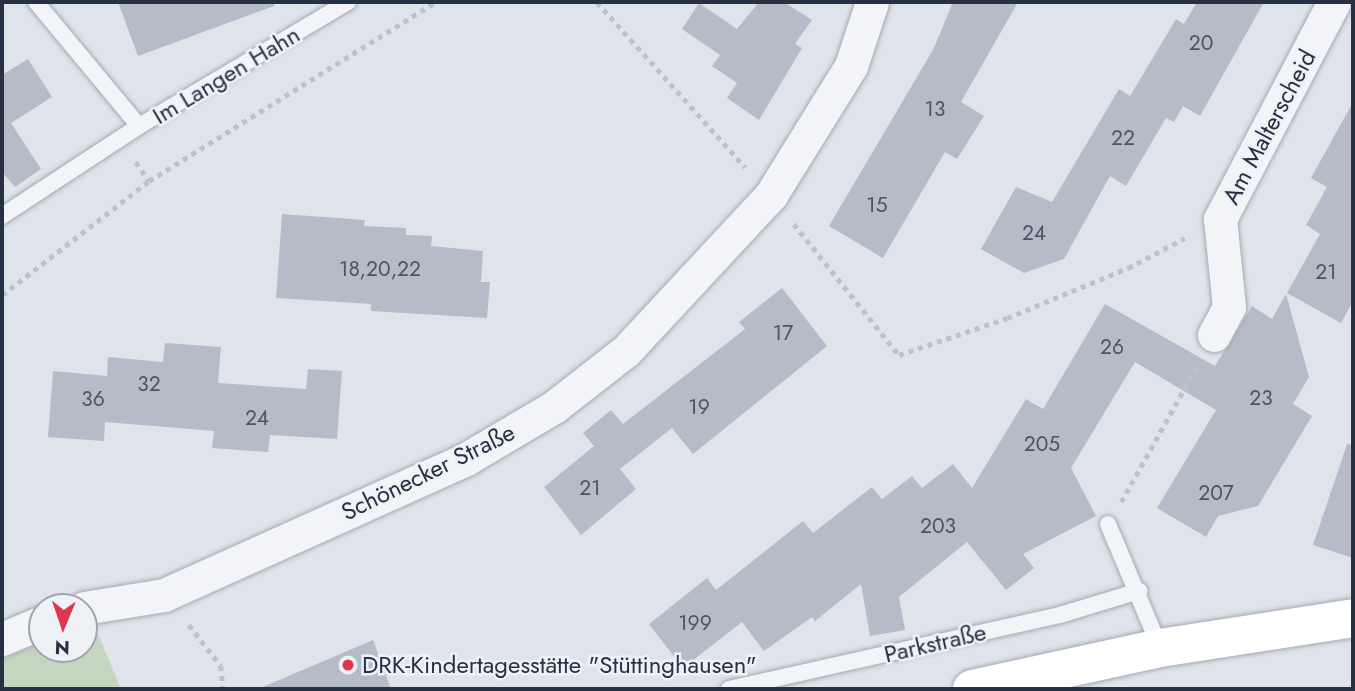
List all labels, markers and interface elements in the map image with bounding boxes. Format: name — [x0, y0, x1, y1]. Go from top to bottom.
street label: Im Langen Hahn — [147, 20, 305, 130]
house number: 20 — [1189, 30, 1213, 56]
street label: Am Malterscheid — [1216, 45, 1322, 209]
house number: 13 — [925, 96, 945, 122]
house number: 22 — [1111, 125, 1135, 151]
house number: 15 — [866, 192, 888, 218]
house number: 24 — [1022, 220, 1046, 246]
house number: 18,20,22 — [339, 256, 421, 282]
house number: 21 — [1315, 259, 1337, 285]
house number: 17 — [773, 320, 793, 346]
house number: 26 — [1100, 334, 1124, 360]
house number: 32 — [137, 371, 161, 397]
house number: 23 — [1249, 385, 1273, 411]
house number: 36 — [81, 386, 105, 412]
house number: 19 — [688, 394, 710, 420]
house number: 24 — [245, 405, 269, 431]
street label: Schönecker Straße — [337, 418, 519, 526]
house number: 205 — [1024, 431, 1060, 457]
house number: 21 — [579, 475, 601, 501]
house number: 207 — [1198, 480, 1234, 506]
house number: 203 — [920, 513, 956, 539]
north arrow — [28, 593, 98, 663]
house number: 199 — [678, 610, 712, 636]
street label: Parkstraße — [881, 617, 989, 669]
text: N — [54, 634, 70, 661]
place label: DRK-Kindertagesstätte "Stüttinghausen" — [362, 651, 757, 679]
marker: DRK-Kindertagesstätte "Stüttinghausen" — [340, 657, 356, 673]

